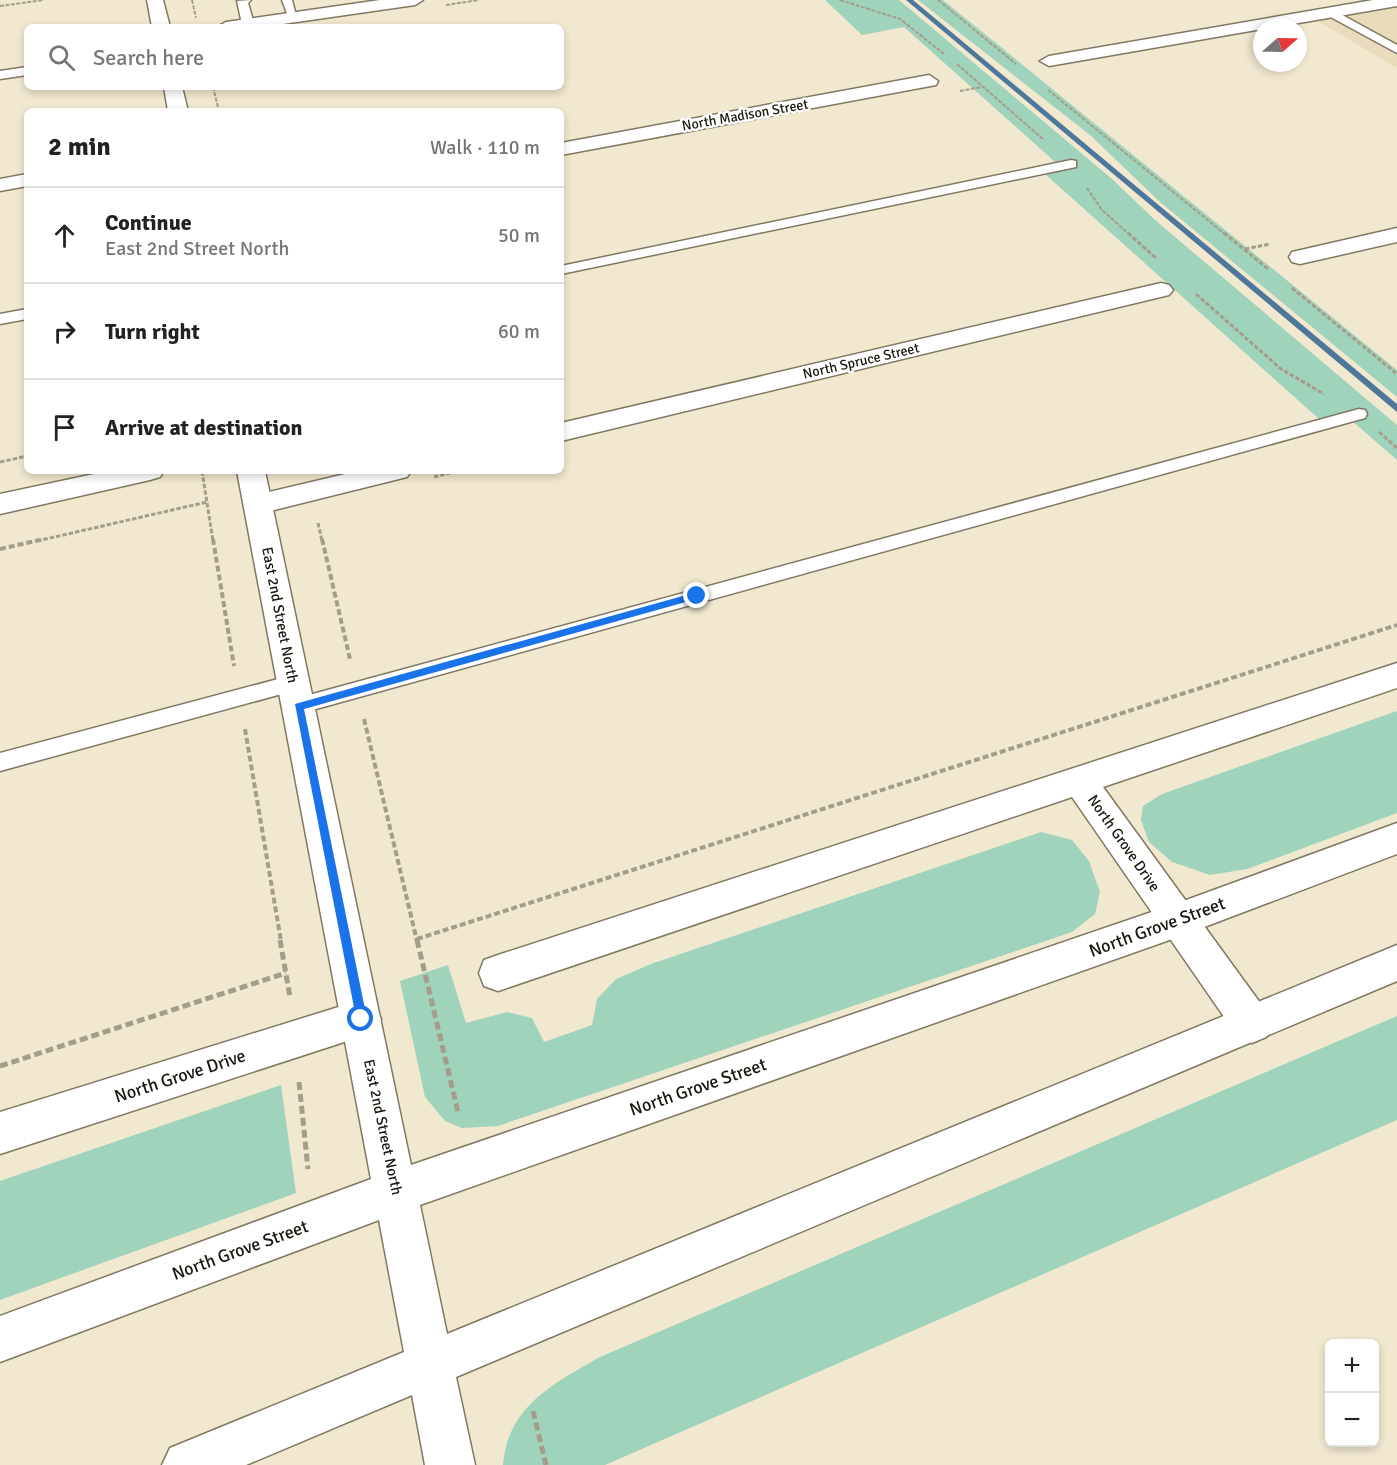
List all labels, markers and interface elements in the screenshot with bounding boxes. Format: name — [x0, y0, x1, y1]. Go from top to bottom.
north arrow — [1253, 18, 1307, 72]
search box — [24, 24, 564, 90]
icon: search — [45, 41, 78, 74]
text: Search here — [93, 44, 204, 71]
street label: North Madison Street — [681, 96, 810, 134]
text: 2 min — [48, 131, 111, 163]
text: Walk · 110 m — [430, 135, 540, 160]
text: Continue — [105, 209, 192, 236]
icon: ahead — [48, 219, 81, 252]
text: 50 m — [498, 223, 540, 248]
text: East 2nd Street North — [105, 236, 289, 261]
icon: right — [48, 315, 81, 348]
text: Turn right — [105, 318, 200, 345]
text: 60 m — [498, 319, 540, 344]
street label: North Spruce Street — [801, 339, 921, 383]
icon: arrive — [48, 411, 81, 444]
text: Arrive at destination — [105, 414, 302, 441]
street label: East 2nd Street North — [258, 545, 302, 685]
route end — [683, 582, 709, 608]
street label: North Grove Drive — [1084, 791, 1164, 895]
street label: North Grove Street — [1086, 892, 1228, 962]
route start — [347, 1005, 373, 1031]
street label: North Grove Drive — [112, 1044, 248, 1108]
street label: North Grove Street — [627, 1053, 769, 1121]
street label: East 2nd Street North — [360, 1058, 406, 1196]
street label: North Grove Street — [169, 1215, 311, 1285]
map controls — [1325, 1339, 1379, 1447]
button: + — [1325, 1339, 1379, 1393]
button: − — [1325, 1393, 1379, 1447]

